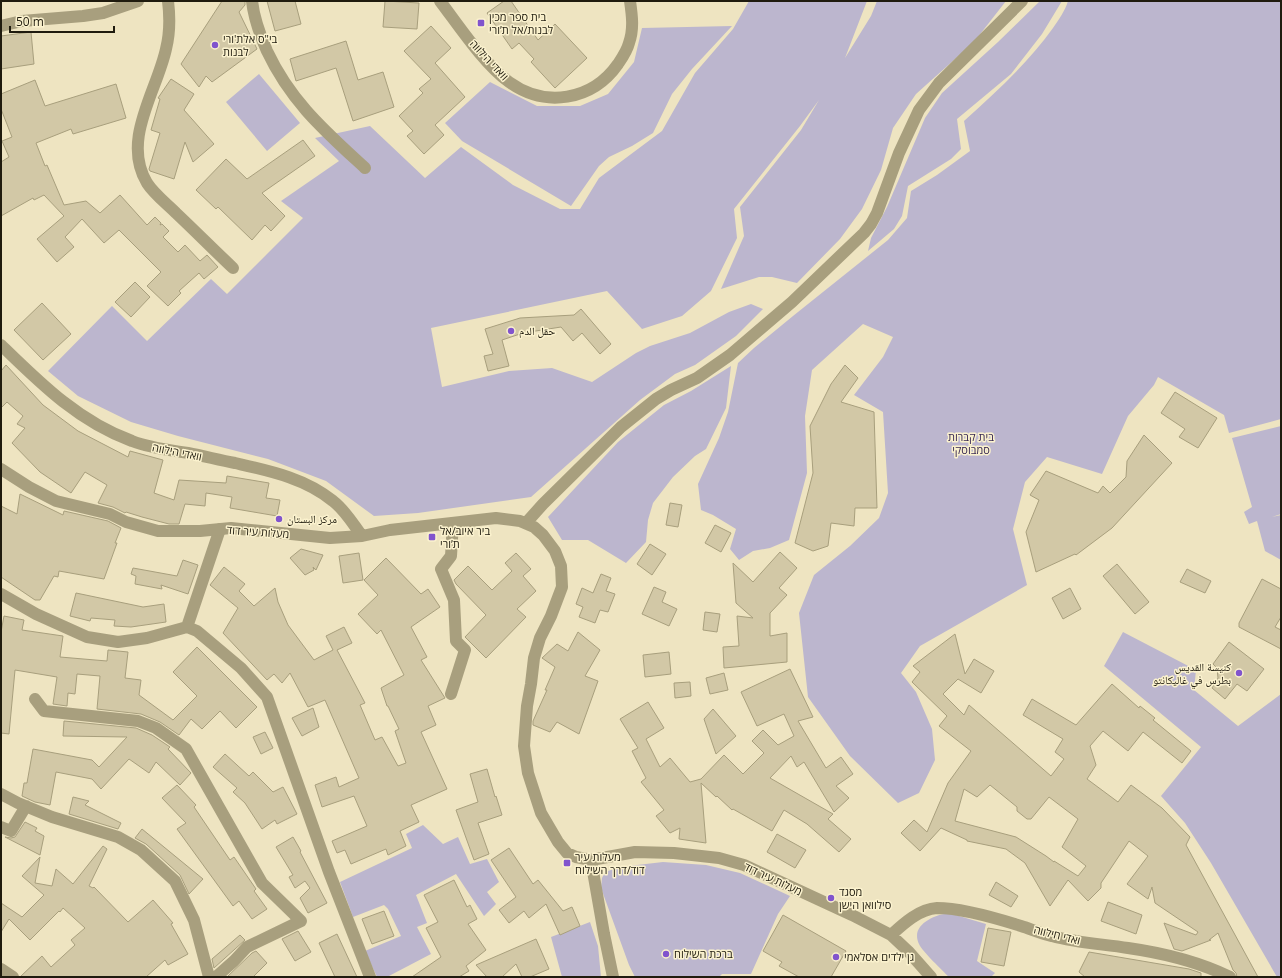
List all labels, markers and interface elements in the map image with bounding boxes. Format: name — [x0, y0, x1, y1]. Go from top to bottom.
scale bar — [10, 8, 114, 34]
place label: בית ספר מכין לבנות/אל ת׳ורי — [489, 9, 553, 37]
text: 50 m — [16, 13, 44, 30]
marker: בית ספר מכין לבנות/אל ת׳ורי — [476, 18, 486, 28]
place label: בי"ס אלת'ורי לבנות — [223, 31, 278, 59]
street label: וואדי הילווה — [467, 36, 512, 83]
marker: בי"ס אלת'ורי לבנות — [210, 40, 220, 50]
place label: حقل الدم — [519, 323, 555, 338]
marker: حقل الدم — [506, 326, 516, 336]
park label: בית קברות סמבוסקי — [948, 429, 994, 457]
street label: וואדי הילווה — [151, 439, 203, 464]
place label: مركز البستان — [287, 511, 337, 526]
marker: مركز البستان — [274, 514, 284, 524]
street label: מעלות עיר דוד — [226, 522, 290, 541]
place label: ביר איוב/אל ת׳ורי — [440, 523, 490, 551]
marker: ביר איוב/אל ת׳ורי — [427, 532, 437, 542]
place label: كنيسة القديس بطرس في غاليكانتو — [1153, 659, 1231, 689]
marker: كنيسة القديس بطرس في غاليكانتو — [1234, 668, 1244, 678]
place label: מעלות עיר דוד/דרך השילוח — [575, 849, 645, 877]
marker: מעלות עיר דוד/דרך השילוח — [562, 858, 572, 868]
street label: מעלות עיר דוד — [742, 859, 805, 899]
place label: מסגד סילוואן הישן — [839, 884, 891, 912]
marker: מסגד סילוואן הישן — [826, 893, 836, 903]
street label: ואדי חילווה — [1032, 921, 1082, 948]
place label: ברכת השילוח — [674, 946, 733, 961]
marker: ברכת השילוח — [661, 949, 671, 959]
place label: גן ילדים אסלאמי — [844, 949, 914, 964]
marker: גן ילדים אסלאמי — [831, 952, 841, 962]

